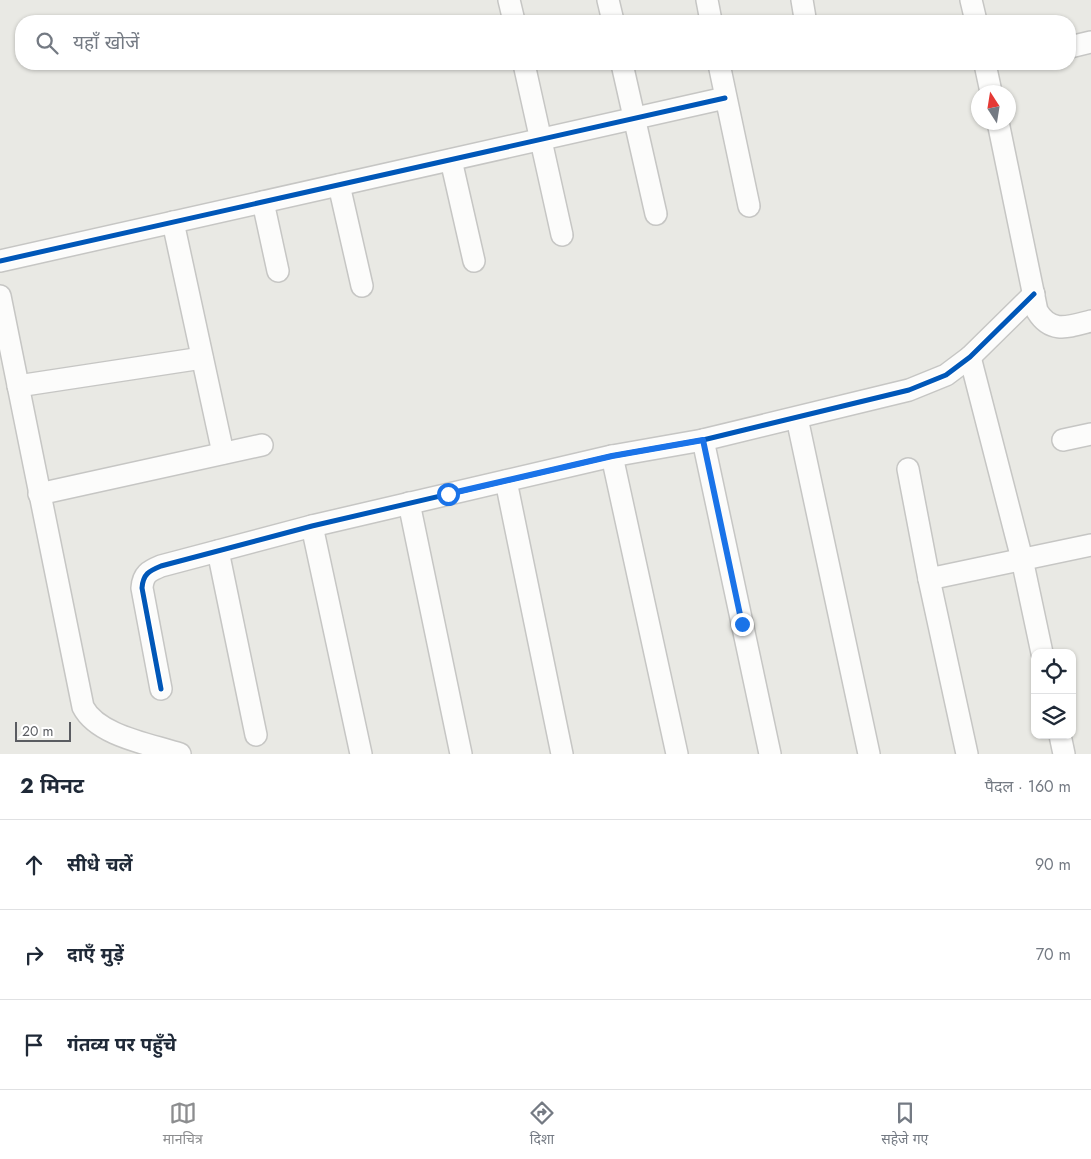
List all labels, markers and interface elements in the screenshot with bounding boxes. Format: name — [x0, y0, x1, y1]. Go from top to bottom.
search box — [15, 15, 1076, 70]
icon: search — [33, 29, 61, 57]
text: यहाँ खोजें — [73, 29, 139, 56]
north arrow — [971, 85, 1016, 130]
route start — [437, 483, 460, 506]
route end — [731, 613, 754, 636]
map controls — [1031, 649, 1076, 739]
button: locate — [1031, 649, 1076, 694]
button: layers — [1031, 694, 1076, 739]
scale bar — [15, 719, 71, 742]
text: 20 m — [22, 721, 54, 741]
text: 2 मिनट — [20, 771, 84, 801]
text: पैदल · 160 m — [985, 775, 1071, 798]
icon: ahead — [20, 851, 48, 879]
text: सीधे चलें — [67, 851, 133, 878]
text: 90 m — [1035, 853, 1071, 876]
icon: right — [20, 941, 48, 969]
text: दाएँ मुड़ें — [67, 941, 124, 968]
text: 70 m — [1036, 943, 1071, 966]
icon: arrive — [20, 1031, 48, 1059]
text: गंतव्य पर पहुँचे — [67, 1031, 176, 1058]
tab: मानचित्र — [163, 1099, 203, 1150]
tab: दिशा — [528, 1099, 556, 1150]
tab: सहेजे गए — [881, 1099, 928, 1150]

